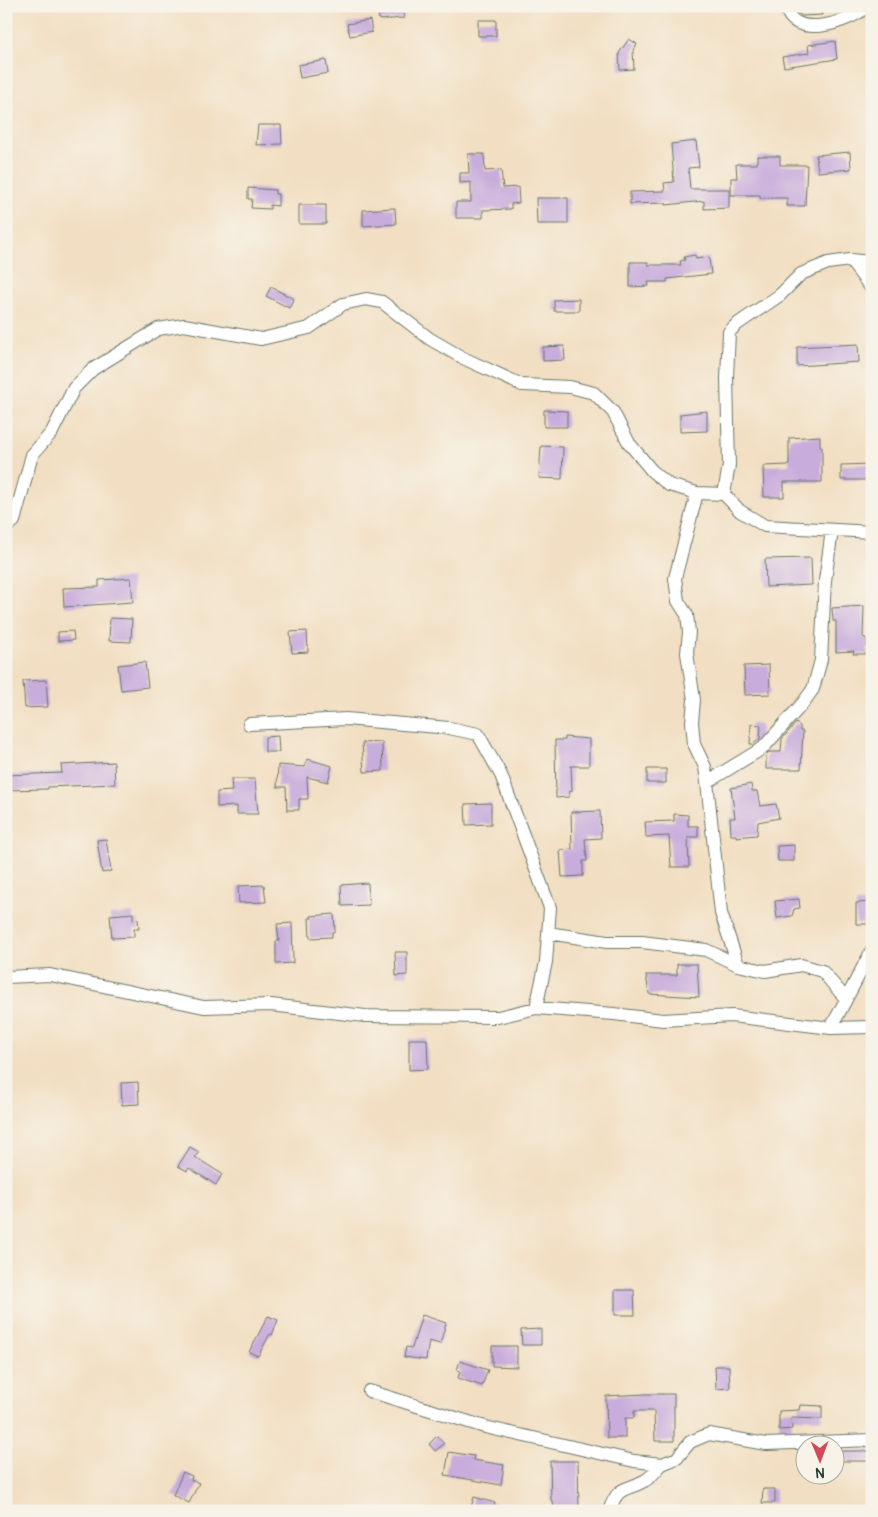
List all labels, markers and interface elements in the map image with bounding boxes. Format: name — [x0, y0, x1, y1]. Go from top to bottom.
north arrow — [796, 1434, 846, 1484]
text: N — [815, 1464, 825, 1481]

